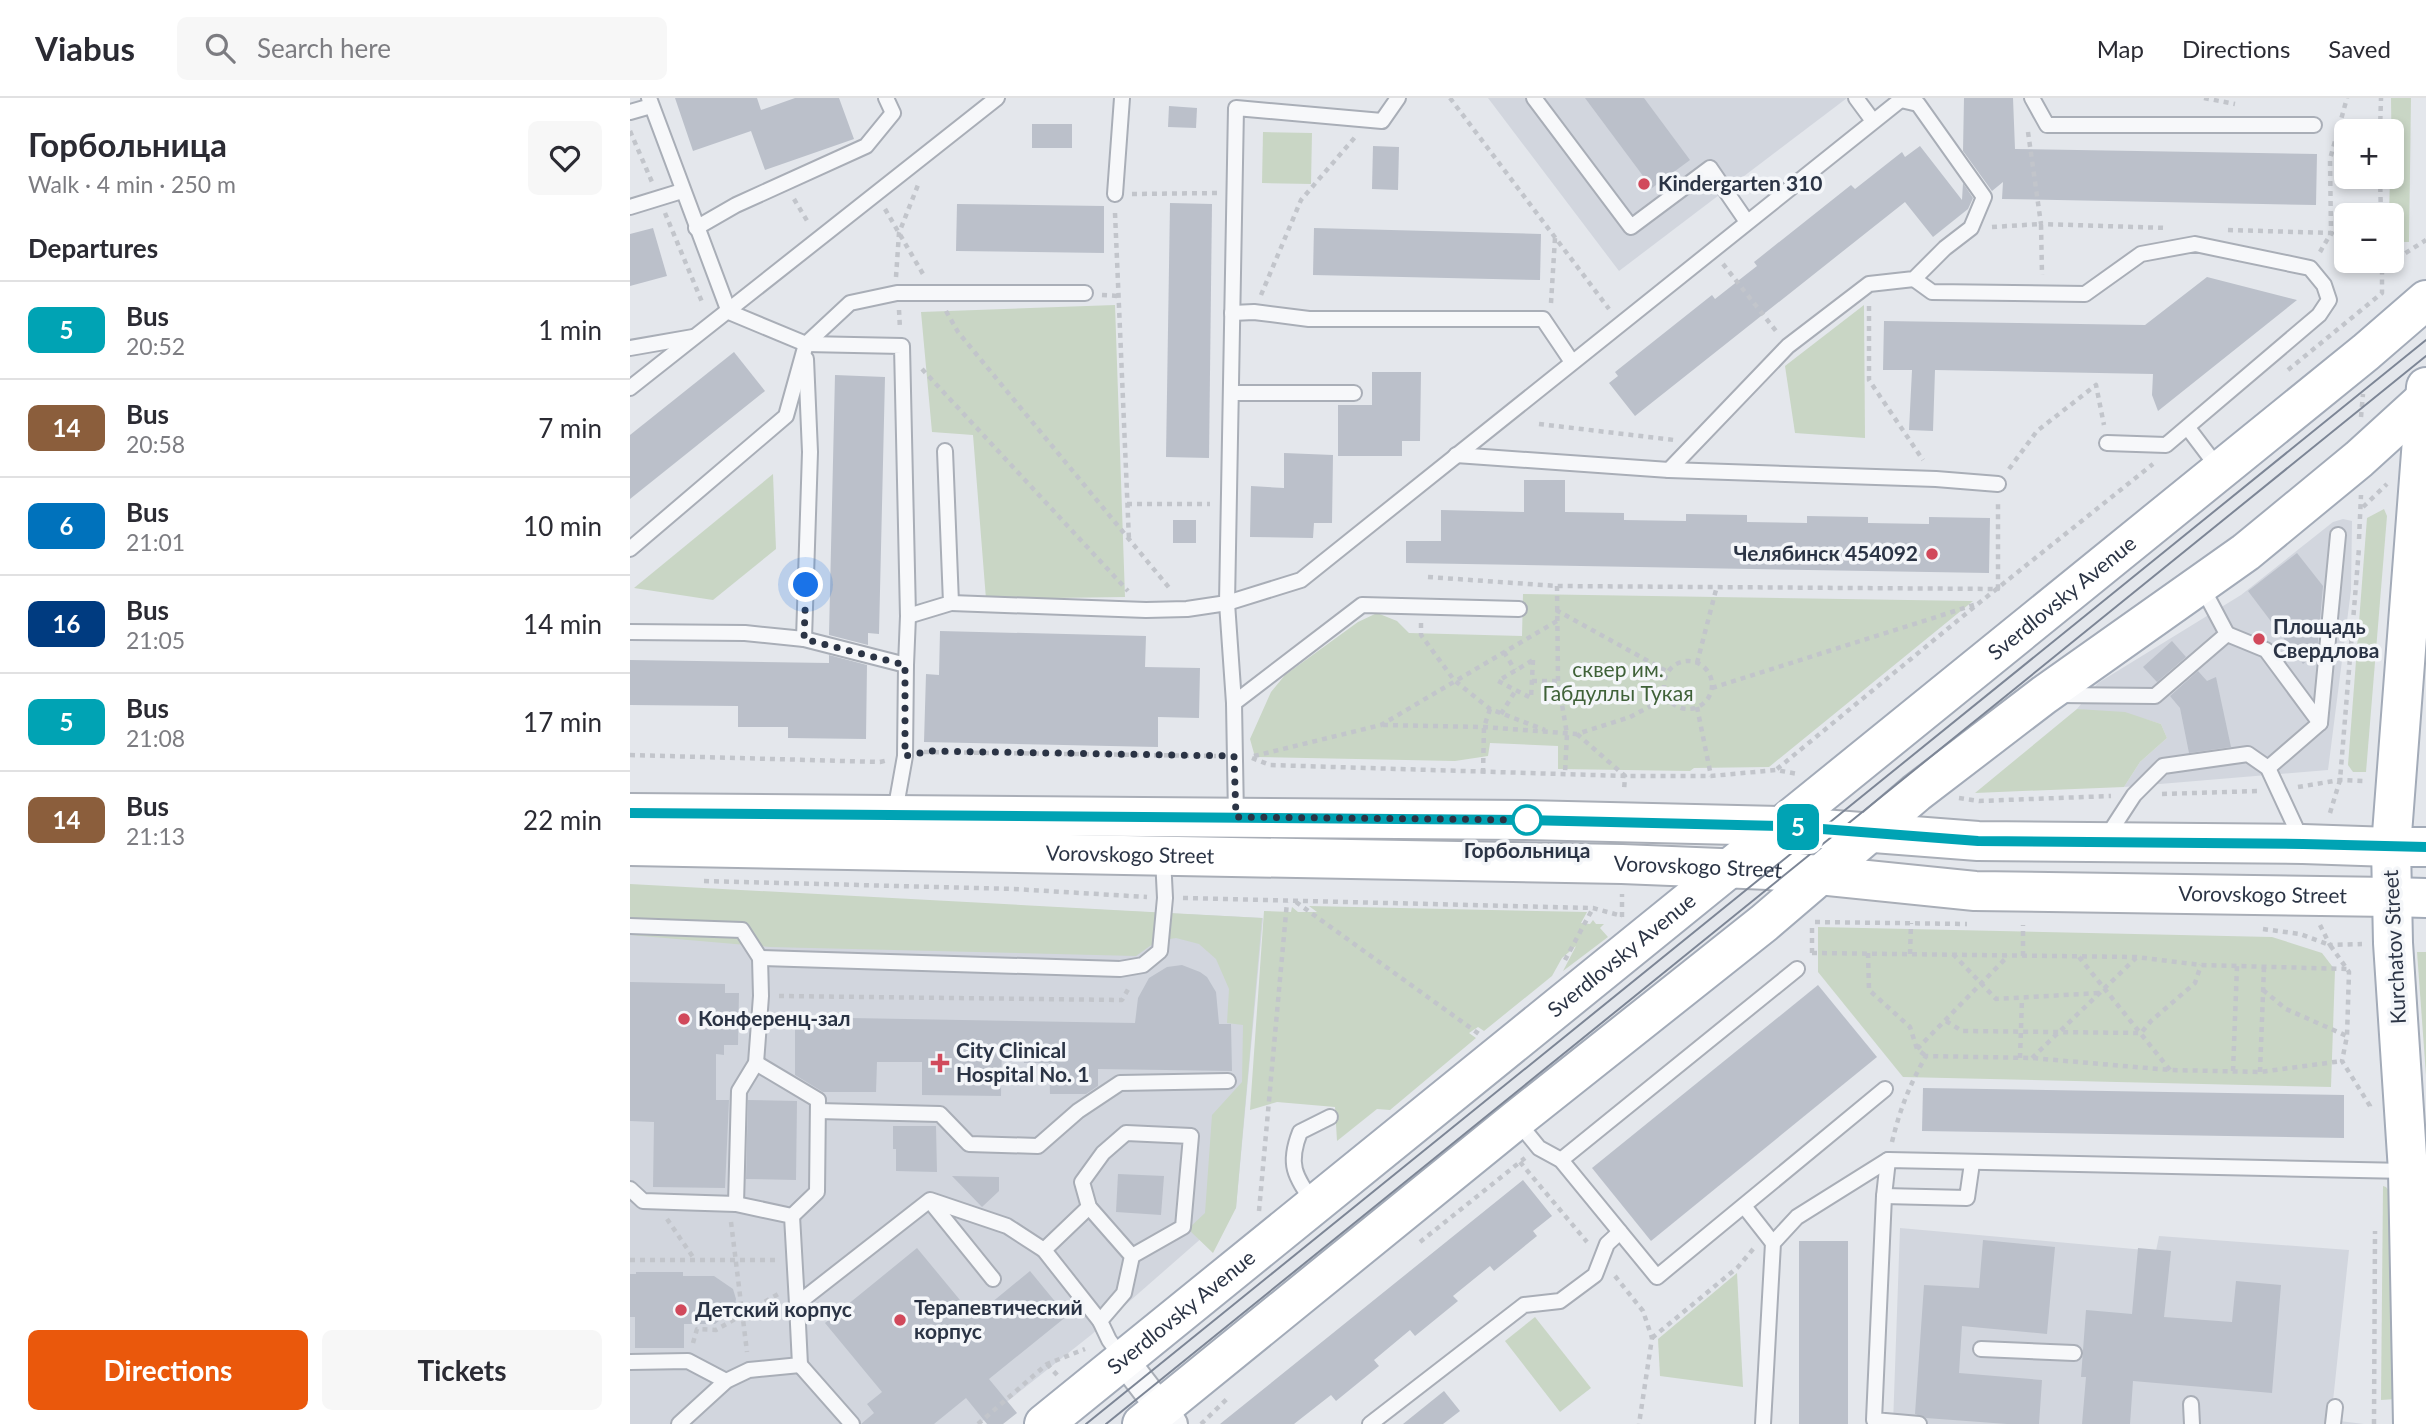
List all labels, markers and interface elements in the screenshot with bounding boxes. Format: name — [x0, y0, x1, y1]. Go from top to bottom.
search box — [177, 17, 667, 80]
text: Viabus — [35, 28, 135, 68]
icon: search — [201, 29, 239, 67]
text: Search here — [257, 32, 391, 64]
text: Map — [2097, 34, 2144, 63]
text: Directions — [2182, 34, 2290, 63]
text: Saved — [2328, 34, 2391, 63]
map controls — [2334, 119, 2404, 273]
button: + — [2334, 119, 2404, 189]
button: heart — [528, 121, 602, 195]
text: Горбольница — [28, 124, 227, 164]
text: Walk · 4 min · 250 m — [28, 170, 236, 198]
place label: Kindergarten 310 — [1658, 170, 1822, 195]
marker: Kindergarten 310 — [1636, 176, 1652, 192]
button: − — [2334, 203, 2404, 273]
text: Departures — [28, 232, 158, 264]
text: Bus — [126, 300, 169, 332]
text: 1 min — [538, 314, 602, 346]
text: 5 — [60, 315, 73, 344]
text: 20:52 — [126, 332, 185, 360]
text: Bus — [126, 398, 169, 430]
text: 7 min — [538, 412, 602, 444]
text: 14 — [53, 413, 80, 442]
text: 20:58 — [126, 430, 185, 458]
text: Bus — [126, 496, 169, 528]
text: 10 min — [523, 510, 602, 542]
text: 6 — [60, 511, 73, 540]
text: 21:01 — [126, 528, 185, 556]
street label: Sverdlovsky Avenue — [1982, 530, 2140, 664]
place label: Челябинск 454092 — [1733, 540, 1918, 565]
marker: Челябинск 454092 — [1924, 546, 1940, 562]
your location — [788, 567, 823, 602]
text: Bus — [126, 594, 169, 626]
text: 14 min — [523, 608, 602, 640]
text: 16 — [53, 609, 80, 638]
place label: Площадь Свердлова — [2273, 613, 2379, 662]
text: 21:05 — [126, 626, 185, 654]
marker: Площадь Свердлова — [2251, 631, 2267, 647]
park label: сквер им. Габдуллы Тукая — [1542, 656, 1694, 705]
text: Bus — [126, 692, 169, 724]
text: 17 min — [523, 706, 602, 738]
text: 5 — [60, 707, 73, 736]
text: 21:08 — [126, 724, 185, 752]
text: Bus — [126, 790, 169, 822]
text: 22 min — [523, 804, 602, 836]
line badge: 5 — [1775, 804, 1821, 850]
text: 14 — [53, 805, 80, 834]
marker: Горбольница — [1512, 805, 1542, 835]
text: 5 — [1791, 812, 1805, 841]
text: 21:13 — [126, 822, 185, 850]
place label: Горбольница — [1464, 837, 1590, 862]
street label: Vorovskogo Street — [1045, 840, 1215, 868]
street label: Vorovskogo Street — [1613, 850, 1784, 882]
street label: Kurchatov Street — [2377, 869, 2410, 1025]
street label: Vorovskogo Street — [2178, 880, 2348, 907]
street label: Sverdlovsky Avenue — [1542, 887, 1700, 1022]
place label: Конференц-зал — [698, 1005, 851, 1030]
marker: Конференц-зал — [676, 1011, 692, 1027]
place label: City Clinical Hospital No. 1 — [956, 1037, 1089, 1086]
marker: City Clinical Hospital No. 1 — [930, 1053, 950, 1073]
street label: Sverdlovsky Avenue — [1102, 1244, 1260, 1379]
place label: Терапевтический корпус — [914, 1294, 1083, 1343]
place label: Детский корпус — [695, 1296, 852, 1321]
marker: Детский корпус — [673, 1302, 689, 1318]
marker: Терапевтический корпус — [892, 1312, 908, 1328]
button: Directions — [28, 1330, 308, 1410]
button: Tickets — [322, 1330, 602, 1410]

